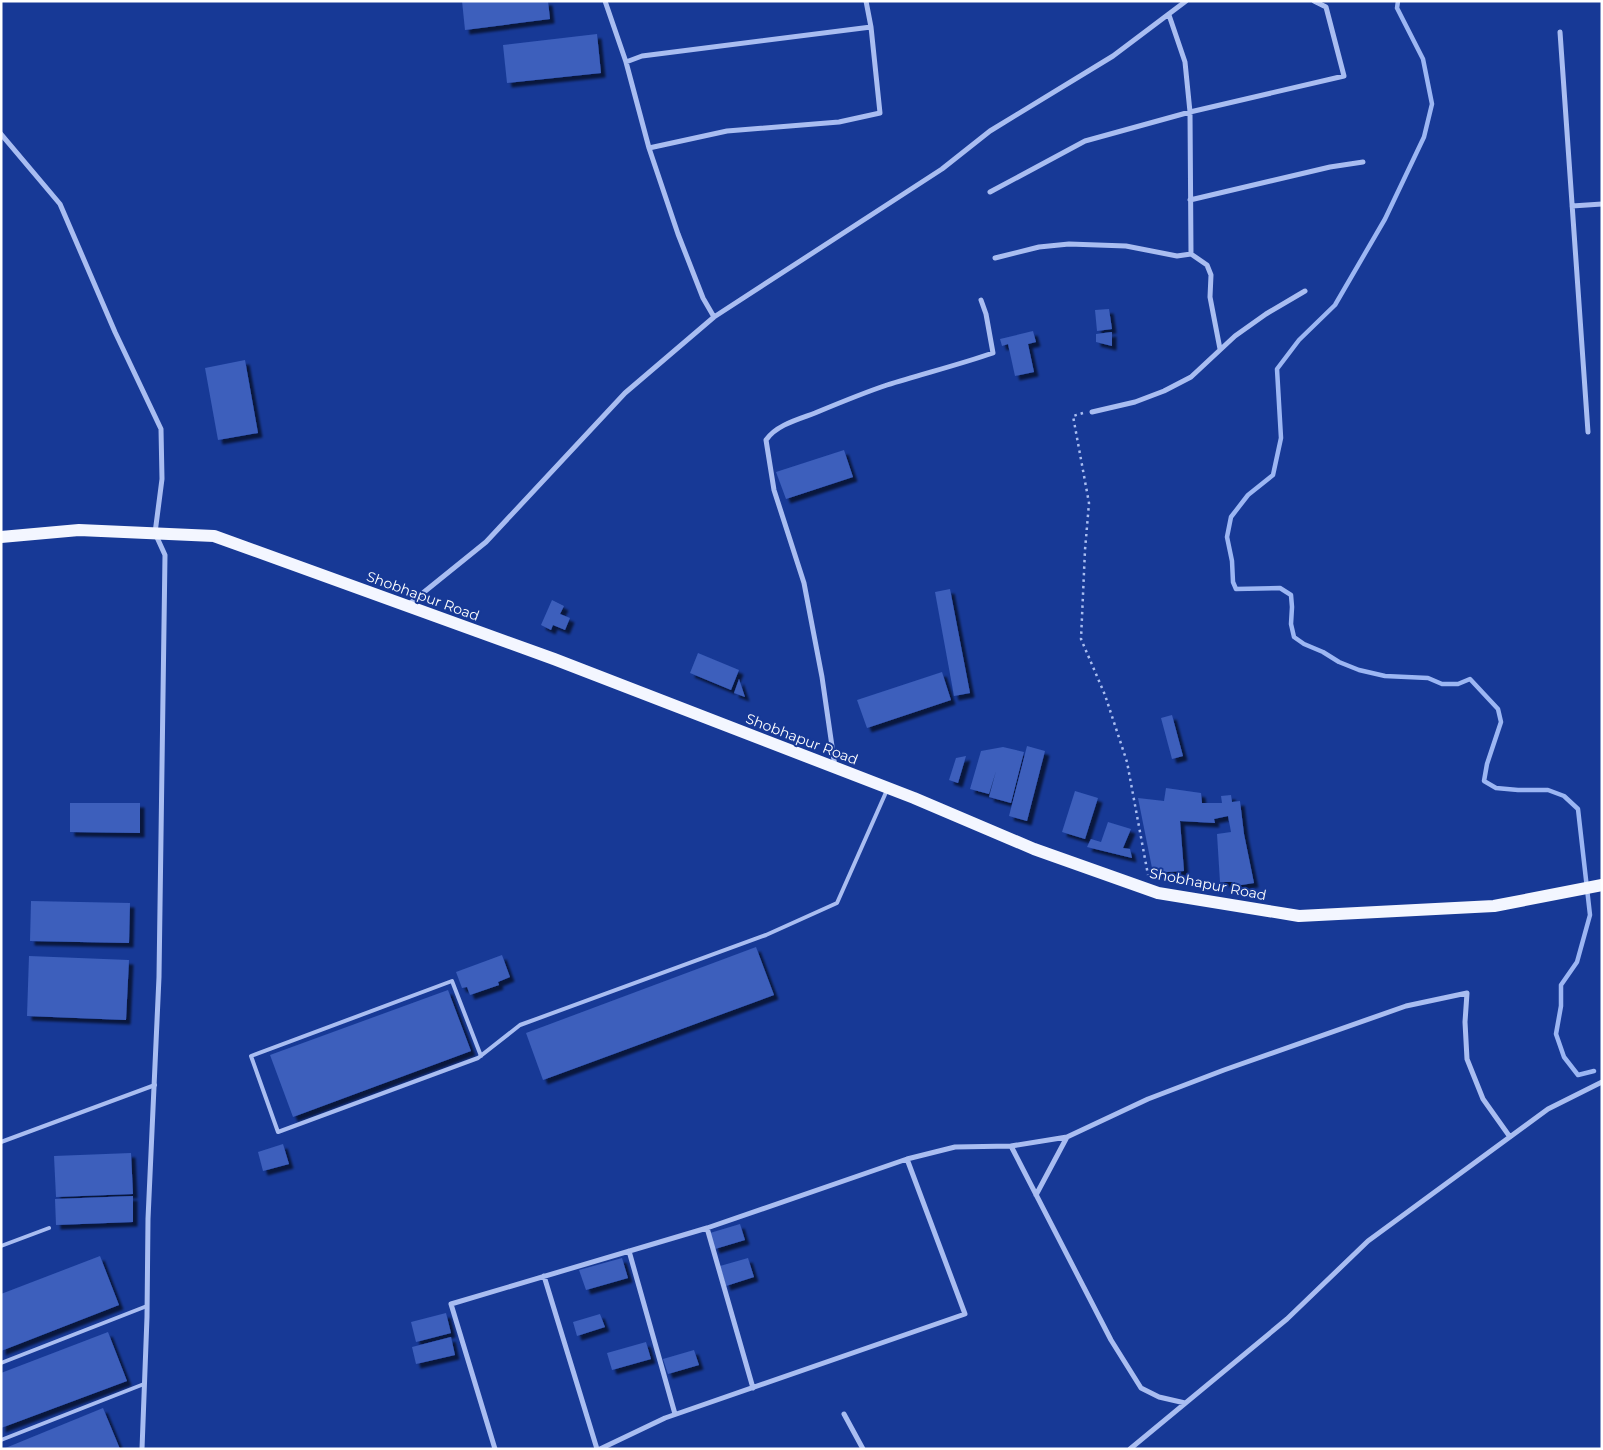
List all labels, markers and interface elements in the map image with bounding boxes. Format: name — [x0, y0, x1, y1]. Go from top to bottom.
street label: Shobhapur Road — [364, 567, 482, 625]
street label: Shobhapur Road — [743, 709, 861, 769]
street label: Shobhapur Road — [1148, 864, 1268, 904]

